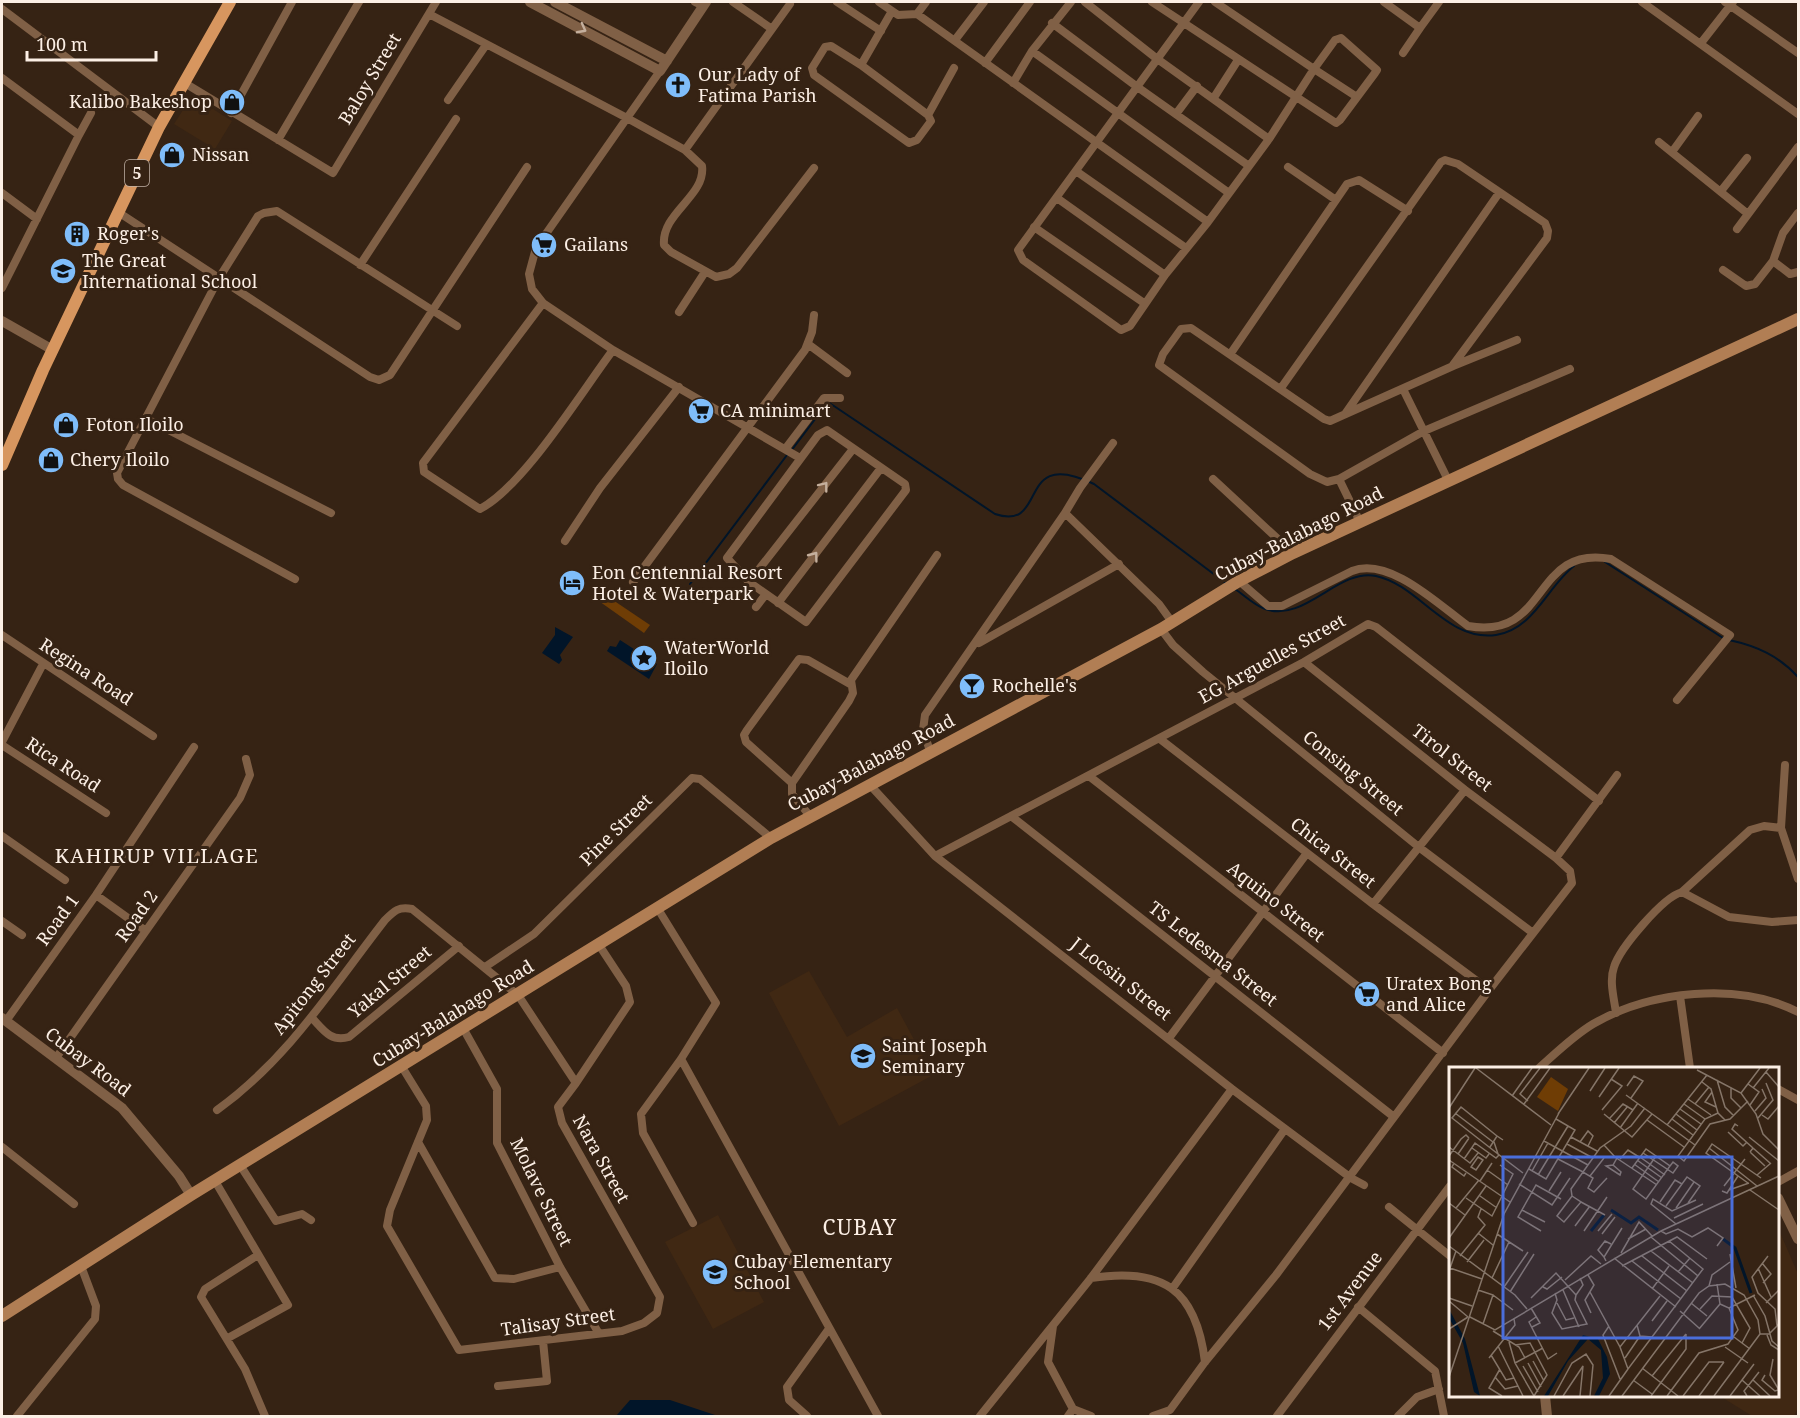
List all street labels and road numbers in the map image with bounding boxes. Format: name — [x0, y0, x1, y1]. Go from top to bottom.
street label: Baloy Street — [332, 28, 406, 129]
road number: 5 — [125, 160, 149, 186]
street label: Cubay-Balabago Road — [1210, 480, 1387, 586]
street label: EG Arguelles Street — [1194, 608, 1349, 708]
street label: Regina Road — [35, 632, 138, 710]
street label: Cubay-Balabago Road — [783, 708, 958, 816]
street label: Tirol Street — [1407, 718, 1498, 796]
street label: Consing Street — [1298, 724, 1409, 820]
street label: Rica Road — [22, 731, 106, 797]
street label: Pine Street — [574, 788, 657, 871]
street label: Chica Street — [1286, 811, 1381, 893]
street label: Aquino Street — [1223, 856, 1330, 947]
street label: Road 2 — [110, 885, 163, 946]
street label: Road 1 — [30, 889, 84, 950]
street label: TS Ledesma Street — [1144, 895, 1283, 1011]
street label: Apitong Street — [266, 928, 360, 1039]
street label: J Locsin Street — [1065, 931, 1177, 1025]
street label: Yakal Street — [342, 939, 436, 1024]
street label: Cubay-Balabago Road — [367, 954, 538, 1073]
street label: Cubay Road — [41, 1021, 136, 1101]
street label: Nara Street — [568, 1110, 636, 1207]
street label: Molave Street — [505, 1133, 579, 1250]
street label: 1st Avenue — [1311, 1246, 1387, 1335]
street label: Talisay Street — [499, 1301, 616, 1341]

